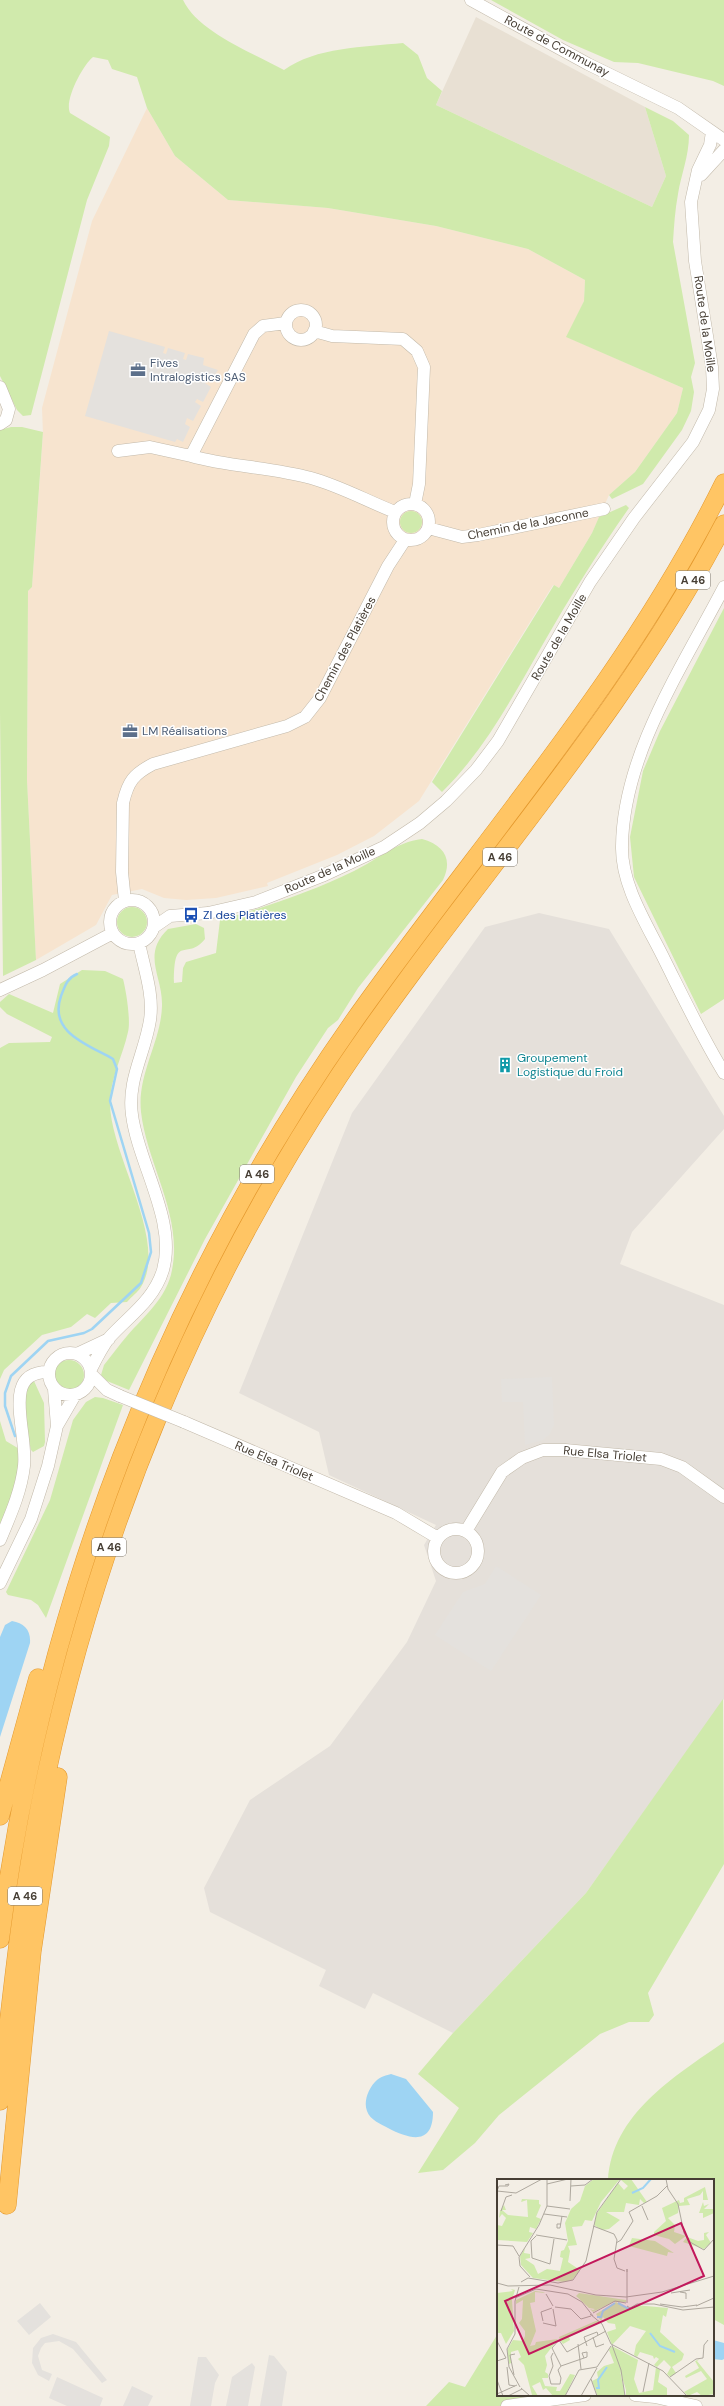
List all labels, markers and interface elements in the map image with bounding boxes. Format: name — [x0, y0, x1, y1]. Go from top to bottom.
street label: Route de Communay — [502, 12, 613, 81]
street label: Route de la Moille — [690, 275, 720, 374]
place label: Fives Intralogistics SAS — [150, 355, 246, 385]
office icon: Fives Intralogistics SAS — [129, 361, 147, 379]
street label: Chemin de la Jaconne — [466, 504, 590, 544]
road number: A 46 — [676, 571, 710, 589]
street label: Route de la Moille — [528, 591, 590, 683]
street label: Chemin des Platières — [310, 594, 380, 704]
office icon: LM Réalisations — [121, 722, 139, 740]
place label: LM Réalisations — [142, 723, 227, 739]
street label: Route de la Moille — [282, 843, 378, 897]
road number: A 46 — [483, 848, 517, 866]
bus stop icon: ZI des Platières — [182, 906, 200, 924]
place label: ZI des Platières — [203, 907, 287, 923]
place label: Groupement Logistique du Froid — [517, 1050, 623, 1080]
building icon: Groupement Logistique du Froid — [496, 1056, 514, 1074]
road number: A 46 — [240, 1165, 274, 1183]
street label: Rue Elsa Triolet — [232, 1437, 316, 1485]
street label: Rue Elsa Triolet — [563, 1442, 648, 1466]
road number: A 46 — [92, 1538, 126, 1556]
road number: A 46 — [8, 1887, 42, 1905]
inset map — [497, 2179, 714, 2396]

